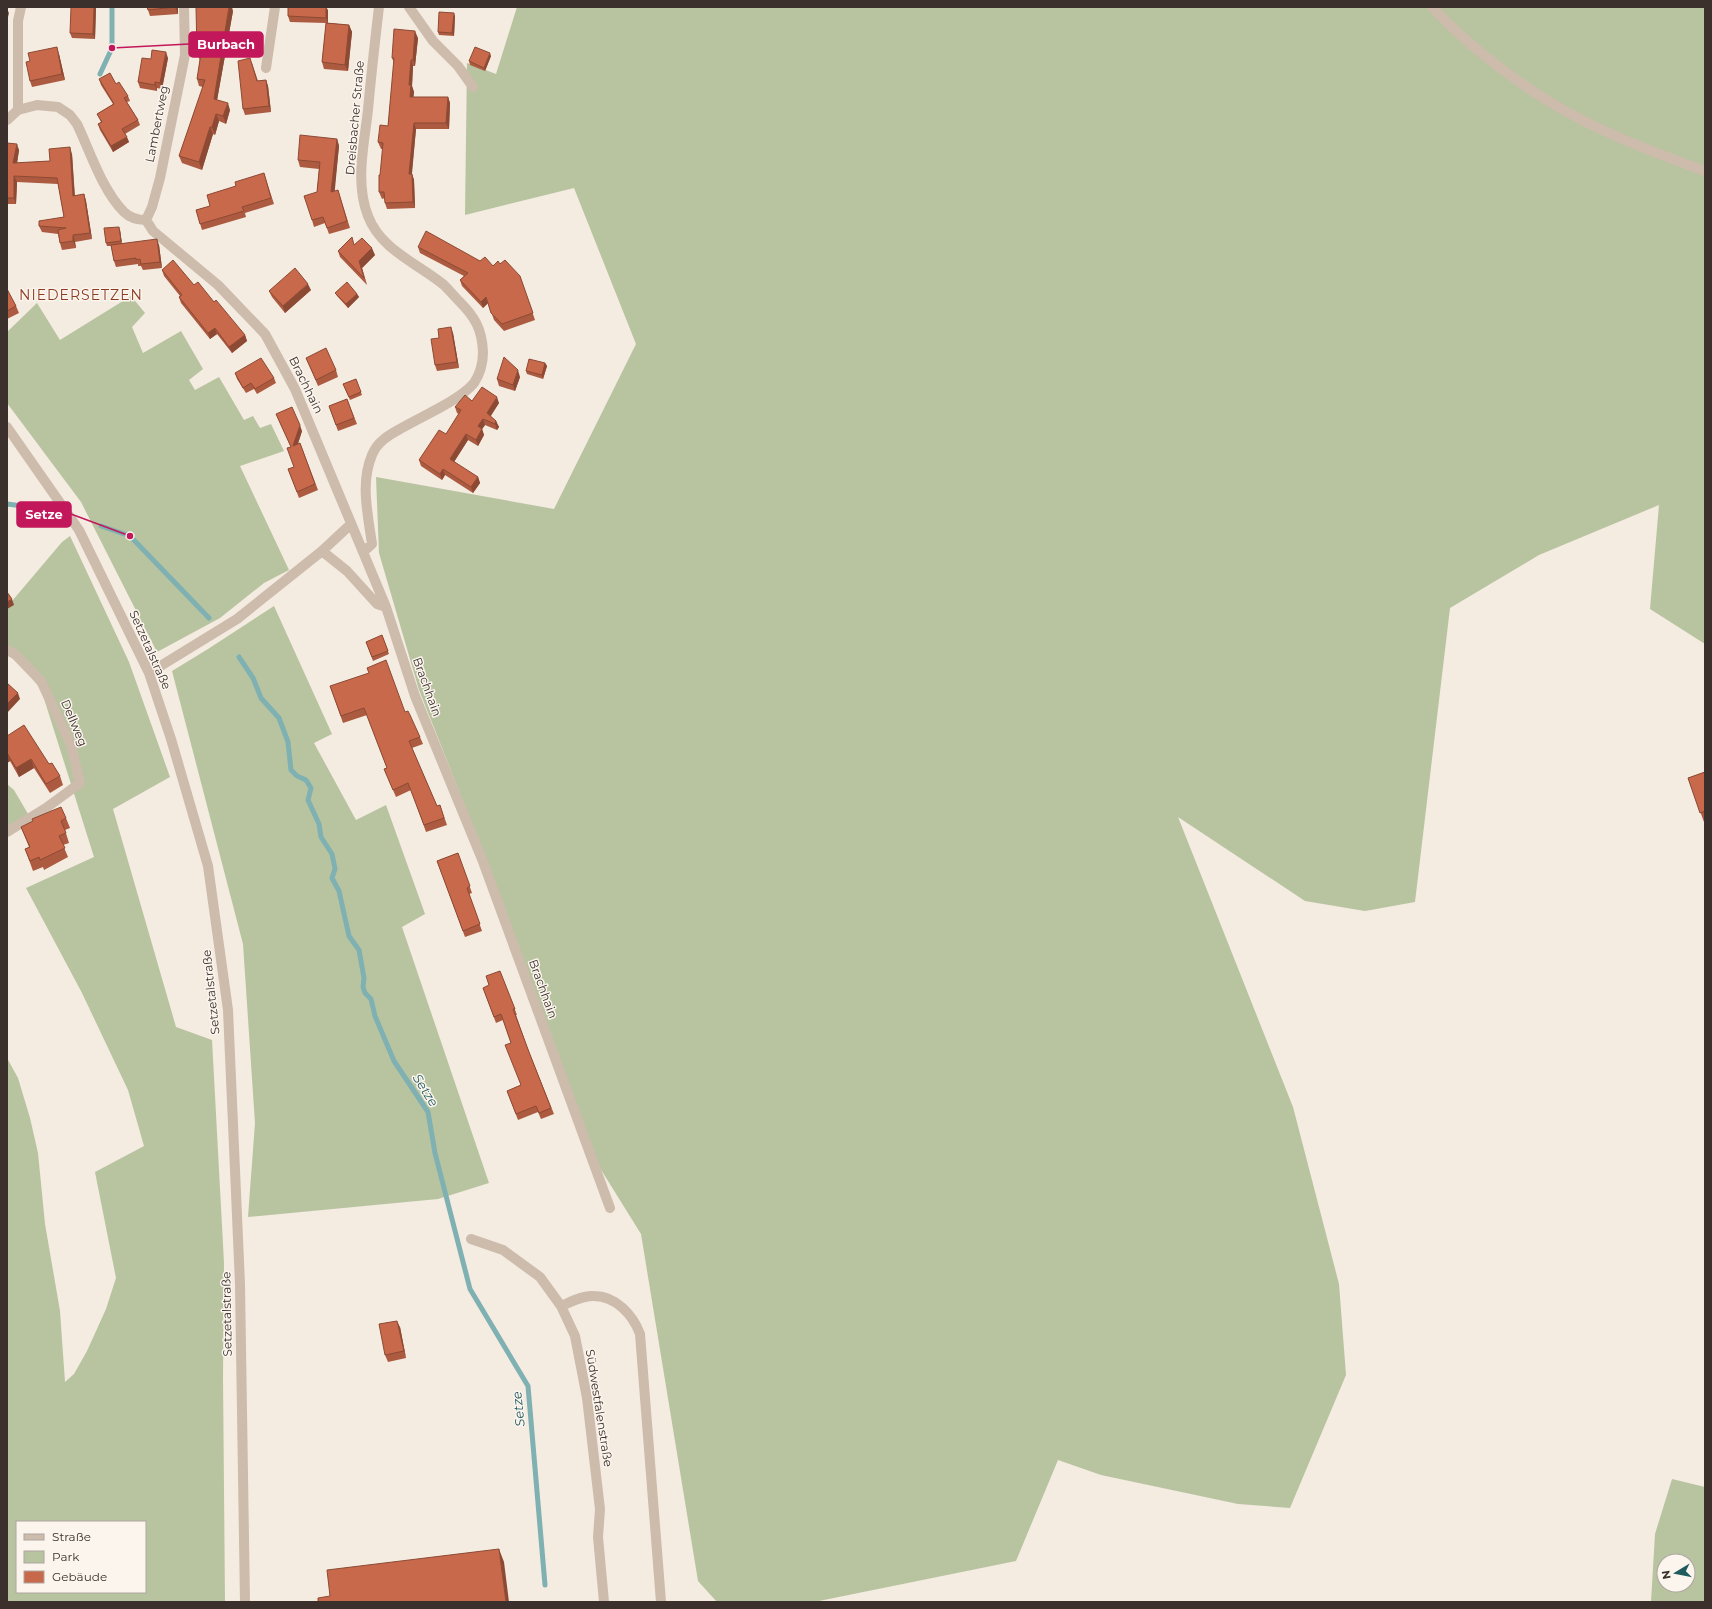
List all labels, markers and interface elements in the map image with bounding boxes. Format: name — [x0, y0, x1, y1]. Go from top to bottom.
callout: Burbach — [189, 32, 263, 57]
text: Burbach — [197, 36, 255, 52]
street label: Dreisbacher Straße — [342, 60, 367, 176]
street label: Lambertweg — [142, 84, 171, 164]
district label: NIEDERSETZEN — [19, 286, 143, 304]
street label: Brachhain — [286, 354, 327, 416]
callout: Setze — [17, 502, 71, 527]
text: Setze — [25, 506, 63, 522]
street label: Setzetalstraße — [126, 608, 175, 692]
street label: Brachhain — [410, 655, 445, 718]
street label: Dellweg — [58, 697, 91, 748]
street label: Setzetalstraße — [199, 949, 222, 1035]
street label: Brachhain — [526, 957, 561, 1020]
water label: Setze — [410, 1071, 442, 1109]
street label: Setzetalstraße — [218, 1271, 235, 1357]
street label: Südwestfalenstraße — [583, 1348, 616, 1468]
water label: Setze — [508, 1390, 528, 1428]
legend — [16, 1521, 146, 1593]
text: Straße — [52, 1529, 91, 1544]
text: Park — [52, 1549, 80, 1564]
north arrow — [1656, 1553, 1696, 1593]
text: Gebäude — [52, 1569, 107, 1584]
text: N — [1658, 1569, 1674, 1580]

